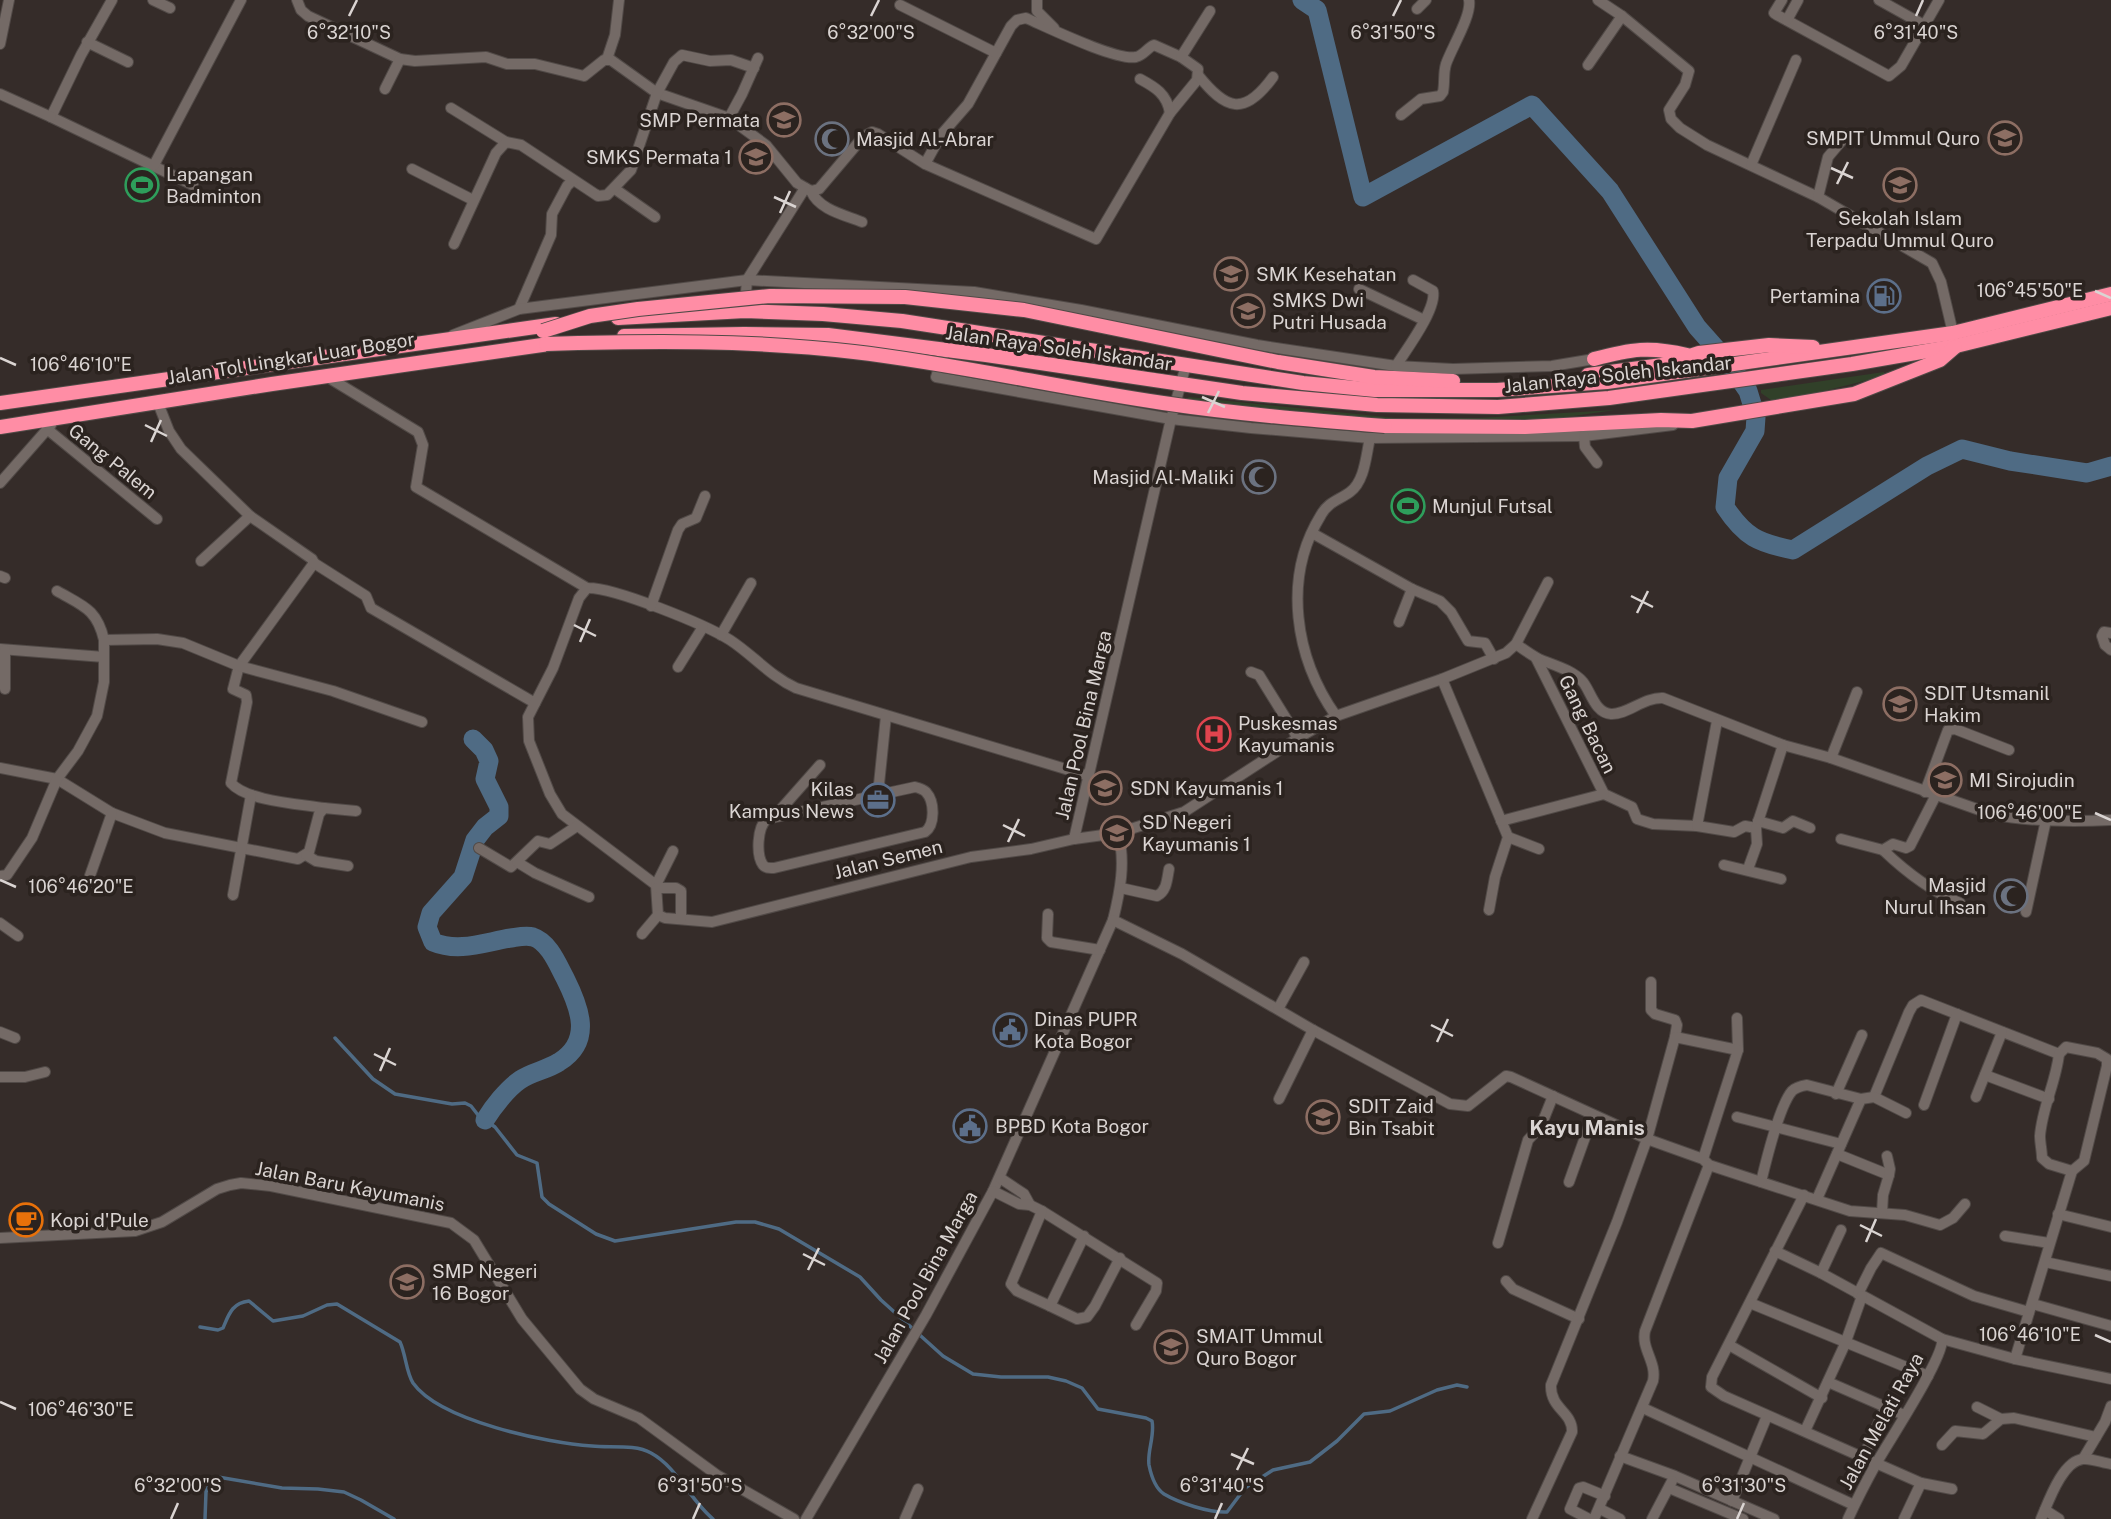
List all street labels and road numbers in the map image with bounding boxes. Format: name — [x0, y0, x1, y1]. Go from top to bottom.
street label: Jalan Raya Soleh Iskandar — [944, 321, 1174, 375]
street label: Jalan Tol Lingkar Luar Bogor — [166, 328, 416, 388]
street label: Jalan Raya Soleh Iskandar — [1503, 351, 1733, 397]
street label: Gang Palem — [65, 419, 161, 503]
street label: Jalan Pool Bina Marga — [1051, 628, 1115, 822]
street label: Gang Bacan — [1555, 671, 1621, 777]
street label: Jalan Semen — [831, 835, 945, 883]
street label: Jalan Baru Kayumanis — [253, 1157, 447, 1215]
street label: Jalan Pool Bina Marga — [868, 1187, 982, 1367]
street label: Jalan Melati Raya — [1834, 1349, 1928, 1493]

